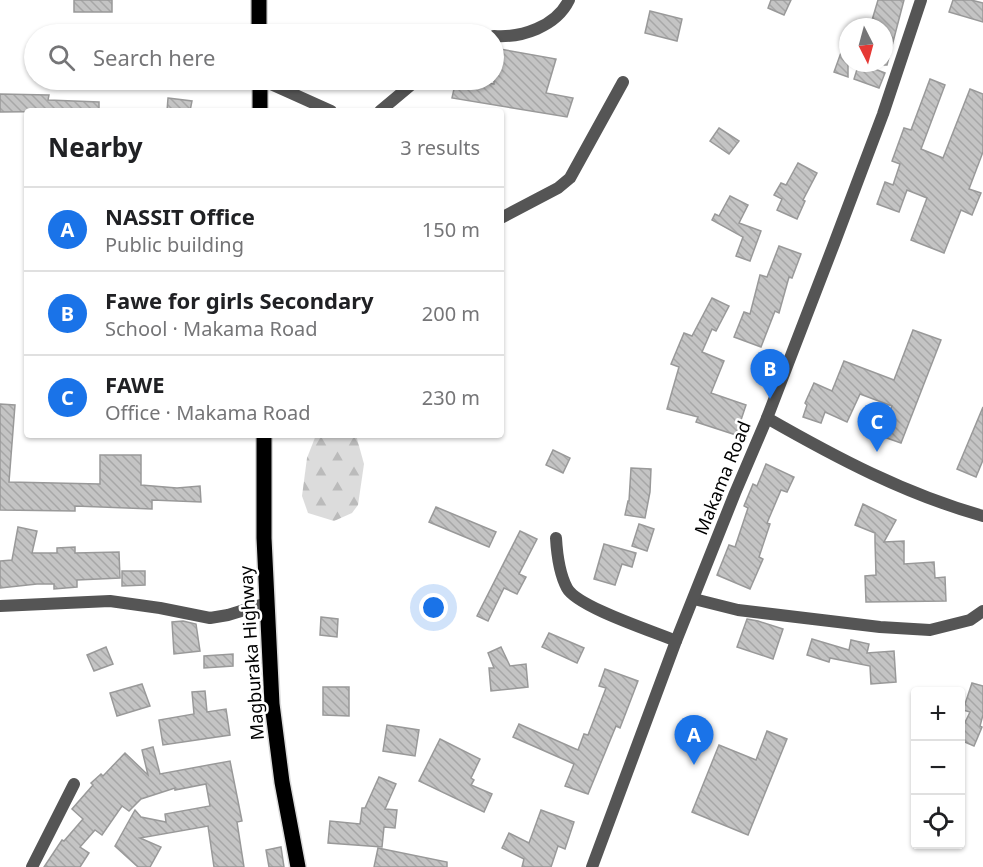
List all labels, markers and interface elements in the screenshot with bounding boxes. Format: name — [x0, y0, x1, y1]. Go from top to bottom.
north arrow — [839, 18, 893, 72]
search box — [24, 24, 504, 90]
icon: search — [45, 41, 78, 74]
text: Search here — [93, 42, 215, 72]
text: Nearby — [48, 129, 143, 165]
text: 3 results — [400, 134, 480, 161]
text: NASSIT Office — [105, 201, 255, 231]
text: A — [61, 216, 74, 243]
text: 150 m — [422, 216, 480, 243]
text: Public building — [105, 231, 244, 258]
text: Fawe for girls Secondary — [105, 285, 374, 315]
text: B — [61, 300, 74, 327]
text: 200 m — [422, 300, 480, 327]
text: School · Makama Road — [105, 315, 318, 342]
pin: B — [750, 350, 790, 399]
text: FAWE — [105, 369, 165, 399]
text: C — [61, 384, 74, 411]
text: 230 m — [422, 384, 480, 411]
text: Office · Makama Road — [105, 399, 311, 426]
pin: C — [858, 402, 896, 452]
street label: Makama Road — [688, 417, 756, 538]
street label: Magburaka Highway — [233, 564, 269, 741]
your location — [419, 593, 448, 622]
map controls — [911, 687, 965, 849]
button: + — [911, 687, 965, 741]
pin: A — [674, 716, 714, 765]
button: − — [911, 741, 965, 795]
button: locate — [911, 795, 965, 849]

